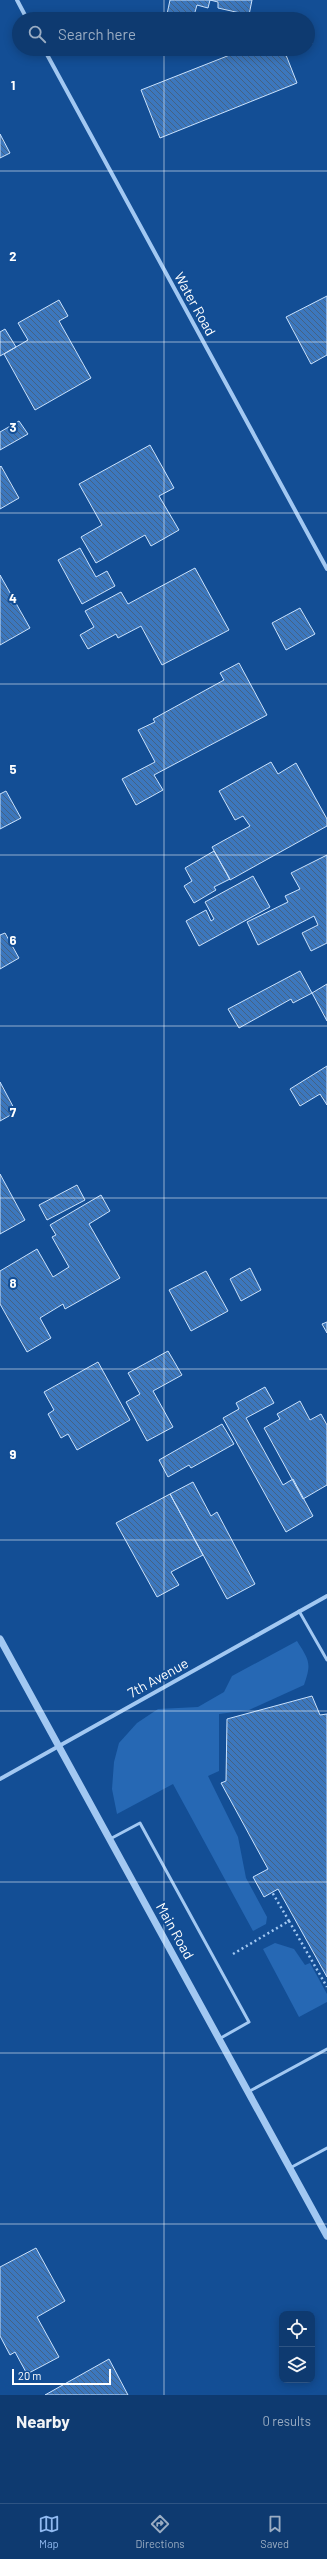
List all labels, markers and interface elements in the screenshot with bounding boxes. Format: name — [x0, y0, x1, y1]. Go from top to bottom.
search box — [12, 12, 315, 56]
icon: search — [26, 23, 48, 45]
text: Search here — [58, 25, 136, 43]
text: 1 — [11, 77, 15, 93]
text: 2 — [9, 248, 17, 264]
street label: Water Road — [171, 269, 220, 338]
text: 3 — [9, 419, 17, 435]
text: 4 — [9, 590, 17, 606]
text: 5 — [9, 761, 17, 777]
text: 6 — [10, 932, 17, 948]
text: 7 — [10, 1104, 17, 1120]
text: 8 — [9, 1275, 17, 1291]
text: 9 — [10, 1446, 17, 1462]
street label: 7th Avenue — [125, 1654, 191, 1701]
street label: Main Road — [153, 1900, 198, 1962]
map controls — [279, 2311, 315, 2383]
button: locate — [279, 2311, 315, 2347]
button: layers — [279, 2347, 315, 2383]
scale bar — [12, 2367, 111, 2386]
text: 20 m — [18, 2369, 41, 2382]
text: Nearby — [16, 2411, 70, 2431]
text: 0 results — [262, 2413, 311, 2429]
tab: Map — [38, 2513, 60, 2550]
tab: Directions — [135, 2513, 185, 2550]
tab: Saved — [260, 2513, 289, 2550]

